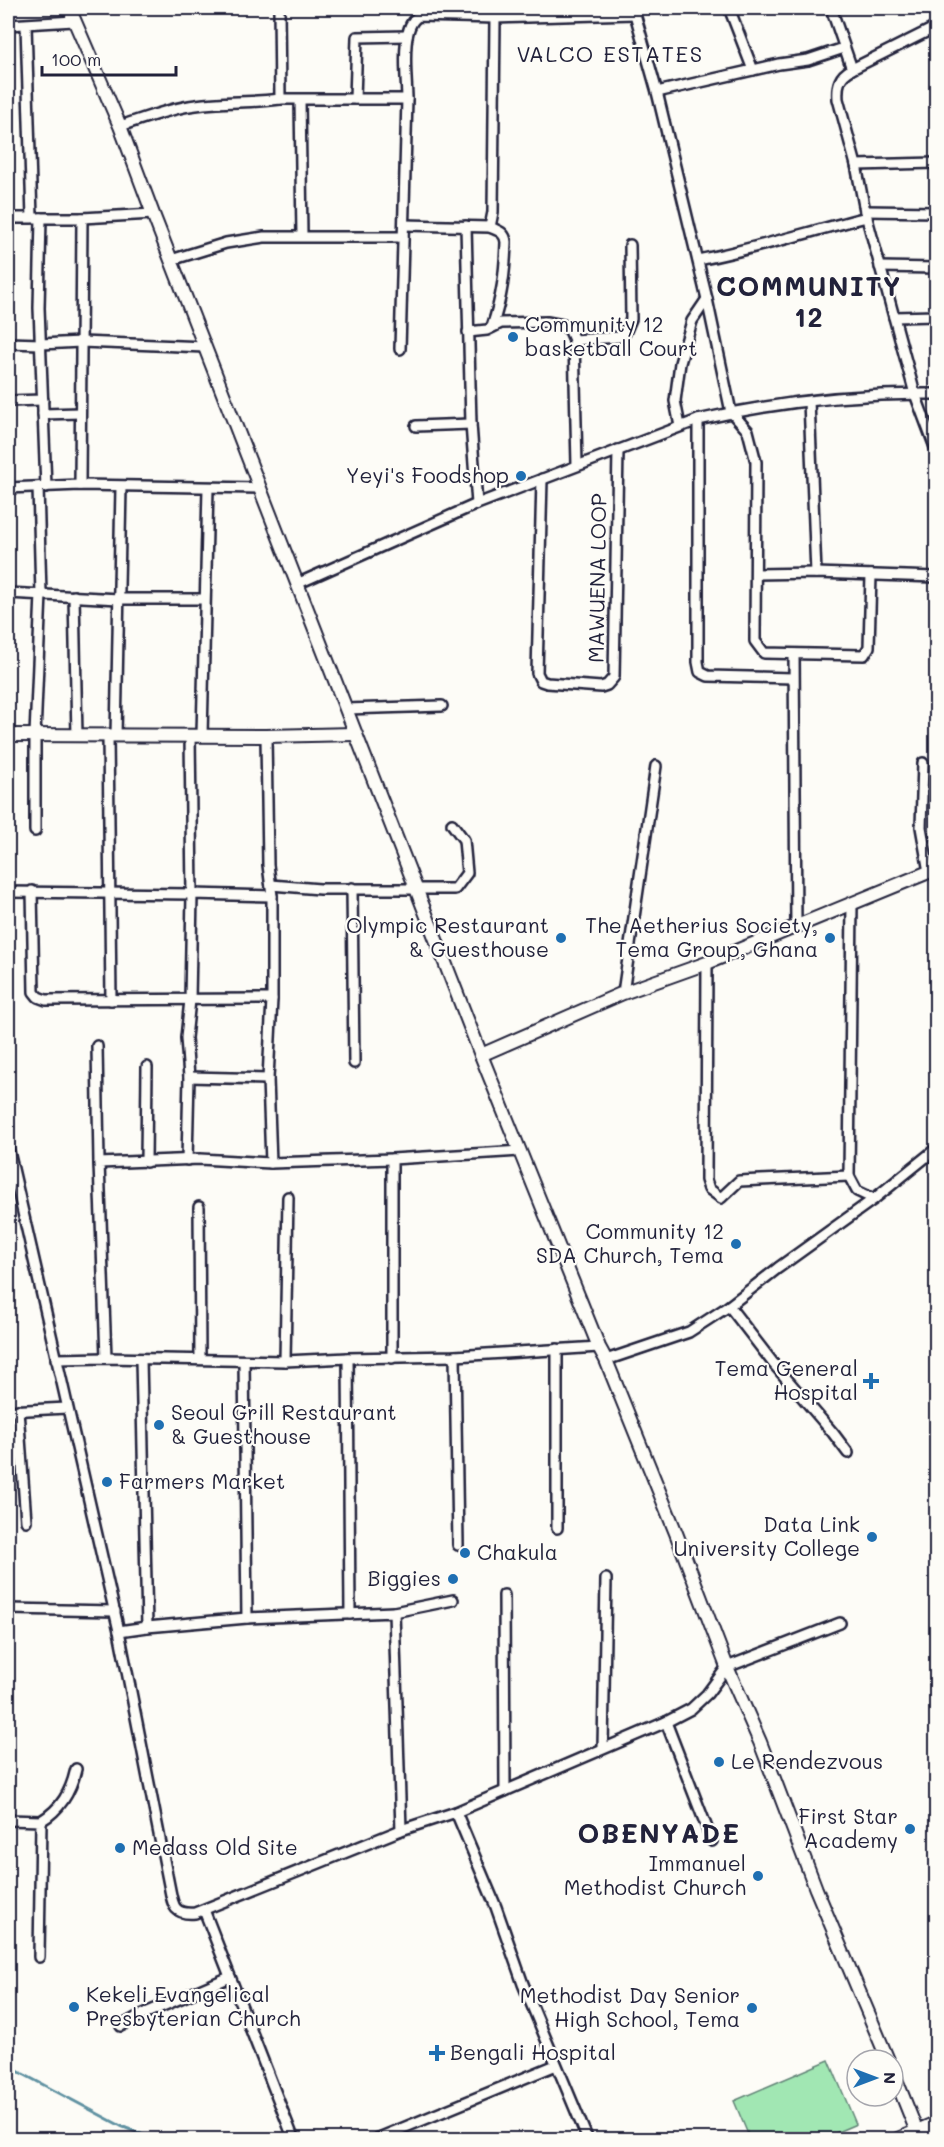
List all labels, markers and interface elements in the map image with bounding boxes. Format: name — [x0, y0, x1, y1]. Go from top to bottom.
scale bar — [42, 39, 176, 77]
district label: VALCO ESTATES — [516, 39, 704, 68]
text: 100 m — [51, 47, 101, 71]
district label: COMMUNITY 12 — [716, 268, 902, 334]
place label: Community 12 basketball Court — [525, 310, 698, 361]
marker: Community 12 basketball Court — [506, 330, 520, 344]
place label: Yeyi's Foodshop — [346, 461, 509, 488]
marker: Yeyi's Foodshop — [514, 469, 528, 483]
street label: MAWUENA LOOP — [582, 493, 611, 663]
place label: Olympic Restaurant & Guesthouse — [346, 911, 549, 962]
place label: The Aetherius Society, Tema Group, Ghana — [585, 911, 818, 962]
marker: Olympic Restaurant & Guesthouse — [554, 931, 568, 945]
marker: The Aetherius Society, Tema Group, Ghana — [823, 931, 837, 945]
place label: Community 12 SDA Church, Tema — [536, 1217, 724, 1268]
marker: Community 12 SDA Church, Tema — [729, 1237, 743, 1251]
place label: Tema General Hospital — [715, 1354, 858, 1405]
marker: Tema General Hospital — [862, 1372, 880, 1390]
place label: Seoul Grill Restaurant & Guesthouse — [171, 1398, 397, 1449]
marker: Seoul Grill Restaurant & Guesthouse — [152, 1418, 166, 1432]
place label: Farmers Market — [119, 1467, 285, 1494]
marker: Farmers Market — [100, 1475, 114, 1489]
place label: Data Link University College — [674, 1510, 860, 1561]
marker: Data Link University College — [865, 1530, 879, 1544]
place label: Chakula — [477, 1538, 558, 1565]
marker: Chakula — [458, 1546, 472, 1560]
place label: Biggies — [368, 1564, 441, 1591]
marker: Biggies — [446, 1572, 460, 1586]
place label: Le Rendezvous — [731, 1747, 883, 1774]
marker: Le Rendezvous — [712, 1755, 726, 1769]
place label: First Star Academy — [798, 1802, 898, 1853]
district label: OBENYADE — [577, 1815, 741, 1850]
marker: First Star Academy — [903, 1822, 917, 1836]
place label: Medass Old Site — [132, 1833, 298, 1860]
marker: Medass Old Site — [113, 1841, 127, 1855]
place label: Immanuel Methodist Church — [564, 1849, 746, 1900]
marker: Immanuel Methodist Church — [751, 1869, 765, 1883]
place label: Kekeli Evangelical Presbyterian Church — [86, 1980, 301, 2031]
place label: Methodist Day Senior High School, Tema — [520, 1981, 740, 2032]
marker: Kekeli Evangelical Presbyterian Church — [67, 2000, 81, 2014]
marker: Methodist Day Senior High School, Tema — [745, 2001, 759, 2015]
place label: Bengali Hospital — [450, 2038, 616, 2065]
marker: Bengali Hospital — [428, 2044, 446, 2062]
north arrow — [845, 2048, 905, 2108]
text: N — [880, 2072, 901, 2084]

